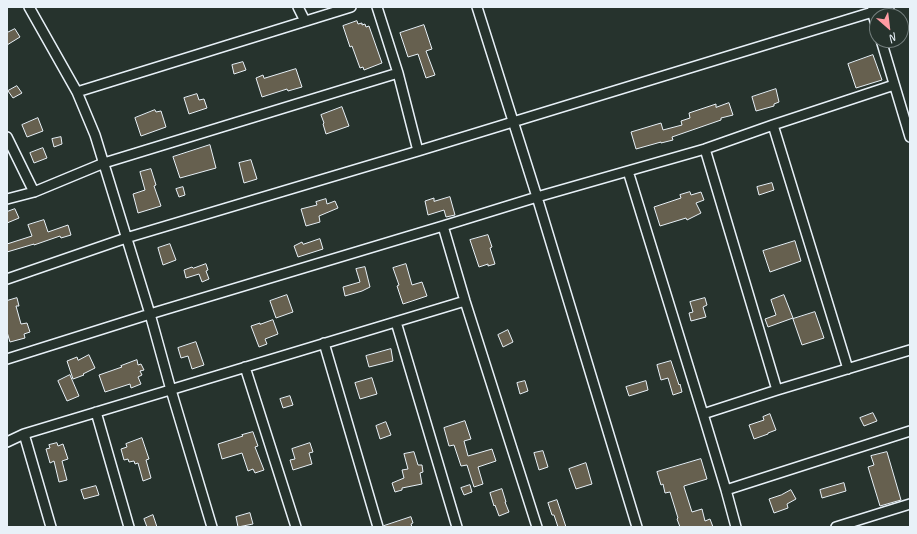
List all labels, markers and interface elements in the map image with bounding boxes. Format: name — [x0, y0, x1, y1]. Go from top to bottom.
north arrow — [869, 8, 909, 48]
text: N — [888, 30, 900, 45]

